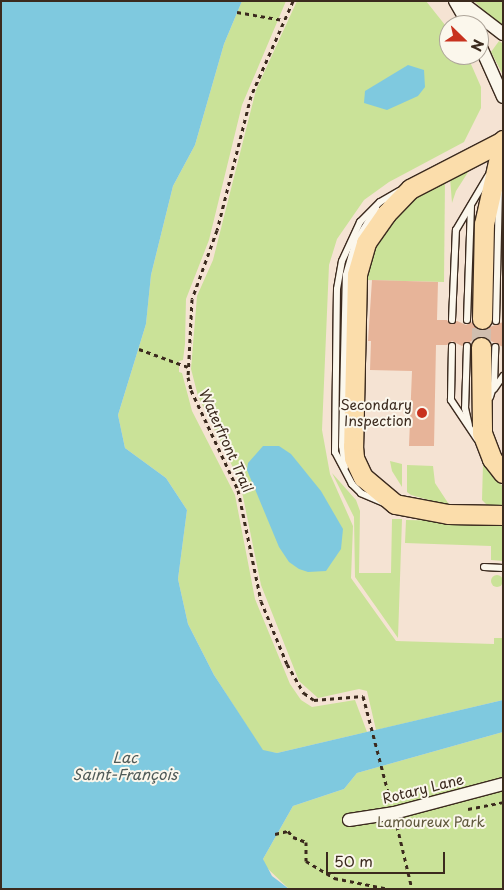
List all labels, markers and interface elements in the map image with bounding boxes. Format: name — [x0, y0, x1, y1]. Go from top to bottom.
north arrow — [439, 15, 489, 65]
text: N — [466, 36, 489, 55]
street label: Waterfront Trail — [196, 387, 256, 495]
place label: Secondary Inspection — [340, 397, 412, 430]
marker: Secondary Inspection — [416, 407, 428, 419]
water label: Lac Saint-François — [73, 747, 177, 782]
street label: Rotary Lane — [381, 771, 465, 807]
park label: Lamoureux Park — [377, 814, 485, 830]
scale bar — [329, 842, 448, 874]
text: 50 m — [334, 849, 373, 872]

